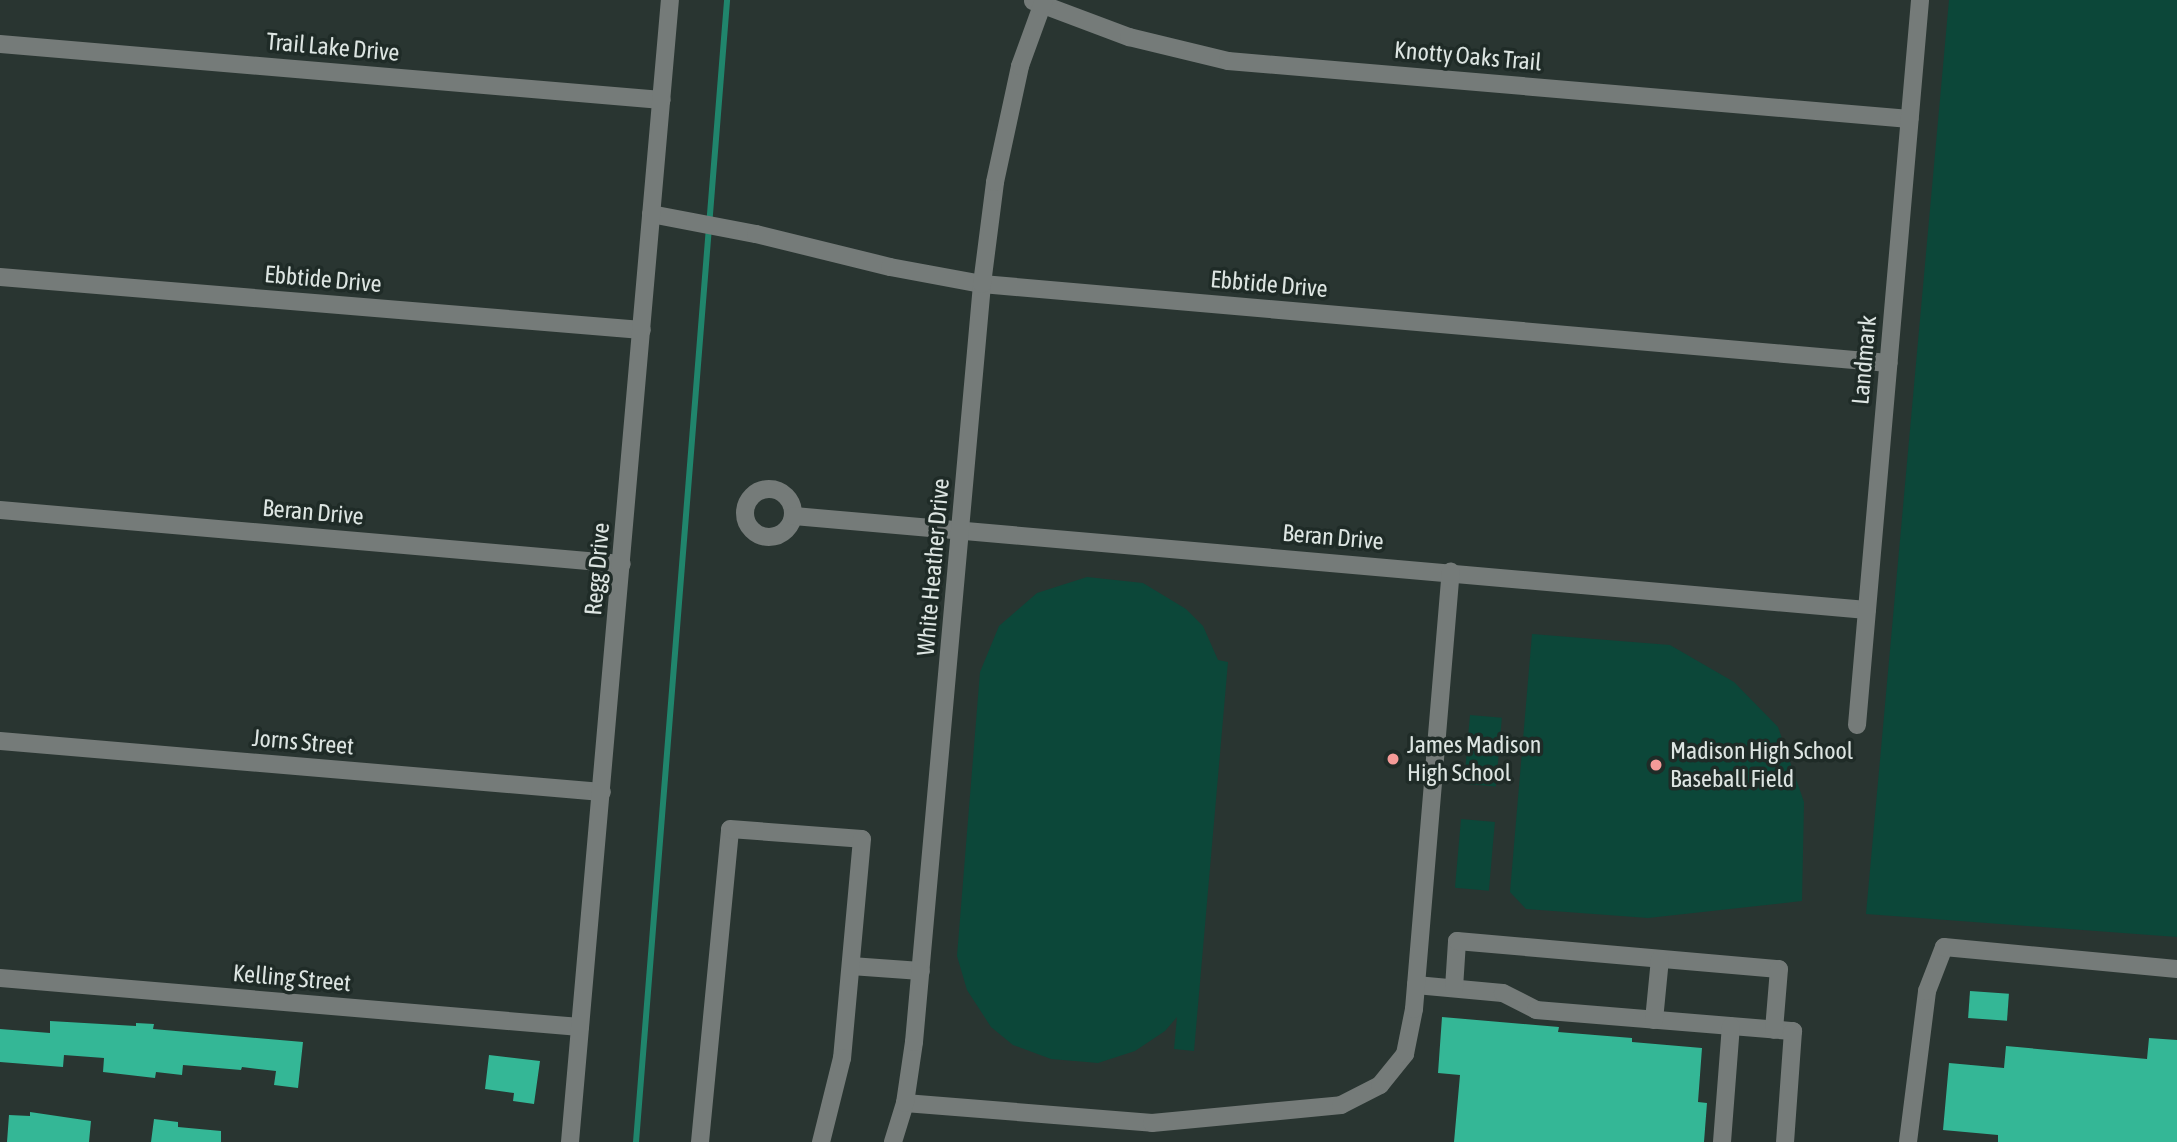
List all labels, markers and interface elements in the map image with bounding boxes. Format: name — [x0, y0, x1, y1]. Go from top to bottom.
street label: Trail Lake Drive — [265, 27, 401, 67]
street label: Knotty Oaks Trail — [1393, 35, 1543, 77]
street label: Ebbtide Drive — [263, 260, 383, 298]
street label: Ebbtide Drive — [1209, 265, 1329, 303]
street label: Landmark — [1846, 314, 1882, 406]
street label: White Heather Drive — [911, 477, 955, 657]
street label: Beran Drive — [261, 493, 365, 531]
street label: Beran Drive — [1281, 518, 1385, 556]
street label: Regg Drive — [579, 521, 615, 617]
street label: Jorns Street — [251, 723, 355, 761]
place label: James Madison High School — [1407, 731, 1541, 787]
place label: Madison High School Baseball Field — [1670, 737, 1853, 793]
marker: James Madison High School — [1385, 751, 1401, 767]
marker: Madison High School Baseball Field — [1648, 757, 1664, 773]
street label: Kelling Street — [232, 958, 352, 998]

